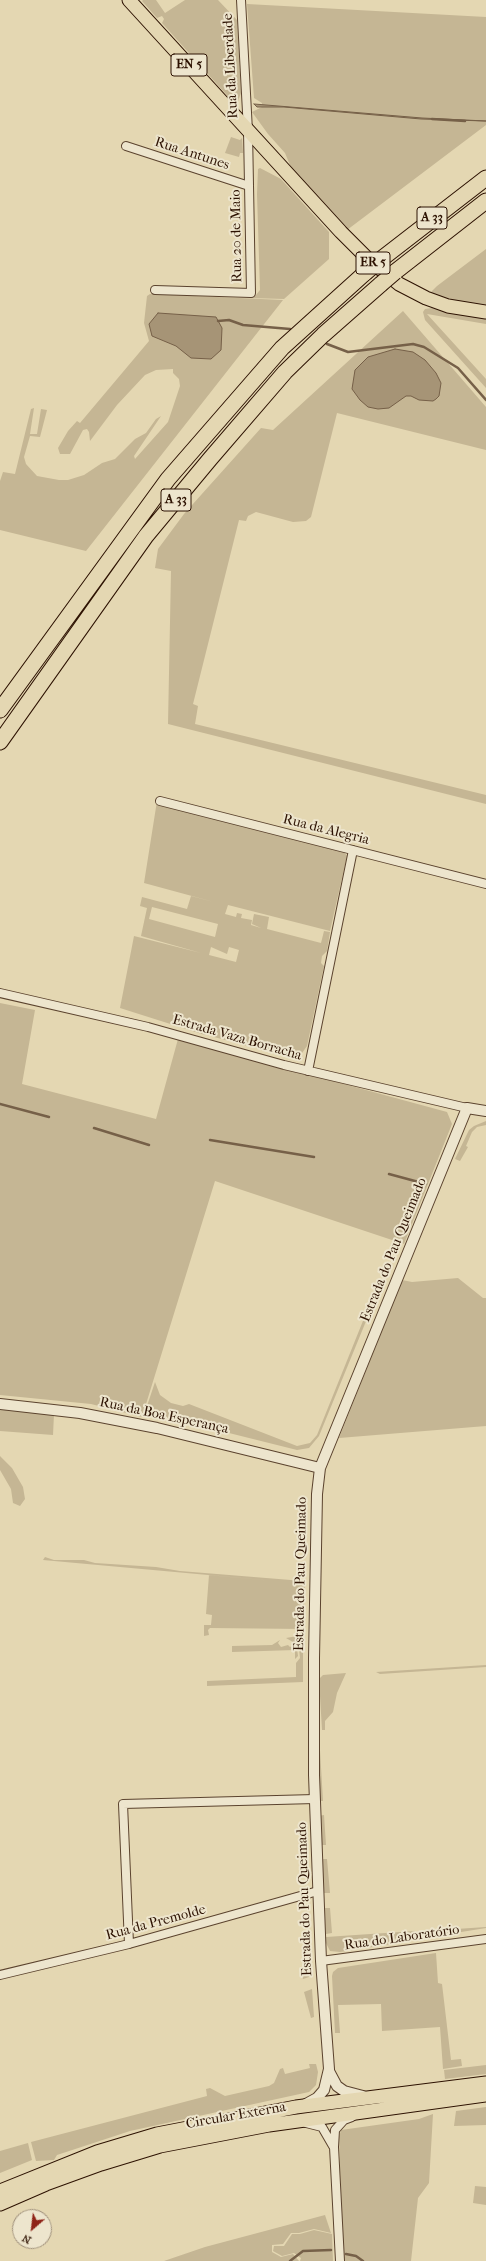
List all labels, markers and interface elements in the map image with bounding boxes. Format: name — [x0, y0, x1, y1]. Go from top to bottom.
street label: Rua da Liberdade — [220, 13, 242, 119]
road number: EN 5 — [171, 54, 207, 76]
street label: Rua Antunes — [153, 134, 231, 174]
street label: Rua 20 de Maio — [228, 189, 246, 283]
road number: A 33 — [417, 207, 447, 229]
road number: ER 5 — [356, 252, 390, 274]
road number: A 33 — [161, 489, 191, 511]
street label: Rua da Alegria — [281, 811, 371, 849]
street label: Estrada Vaza Borracha — [170, 1012, 304, 1064]
street label: Estrada do Pau Queimado — [357, 1175, 431, 1325]
street label: Rua da Boa Esperança — [98, 1394, 230, 1438]
street label: Estrada do Pau Queimado — [291, 1497, 311, 1651]
street label: Estrada do Pau Queimado — [294, 1822, 316, 1976]
street label: Rua da Premolde — [104, 1902, 208, 1944]
street label: Rua do Laboratório — [343, 1922, 461, 1954]
street label: Circular Externa — [185, 2099, 287, 2133]
north arrow — [12, 2209, 52, 2249]
text: N — [20, 2231, 33, 2247]

